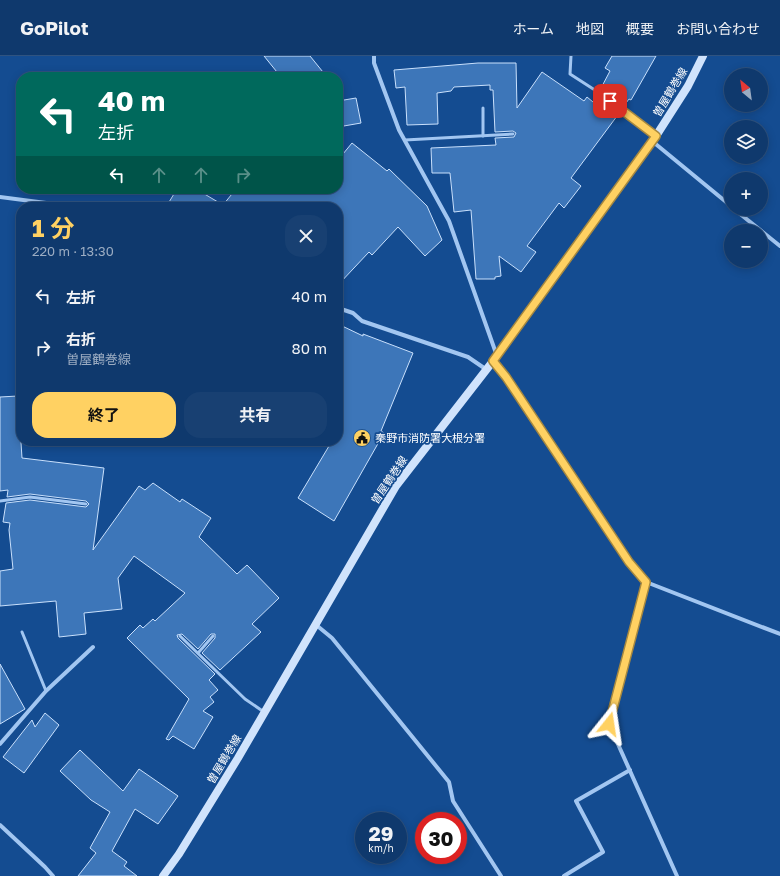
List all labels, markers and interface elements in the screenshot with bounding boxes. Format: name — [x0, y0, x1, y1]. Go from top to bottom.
text: GoPilot — [20, 16, 88, 39]
text: ホーム — [512, 20, 554, 37]
text: 地図 — [576, 20, 604, 37]
text: 概要 — [626, 20, 654, 37]
text: お問い合わせ — [676, 20, 760, 37]
street label: 曽屋鶴巻線 — [650, 65, 689, 119]
north arrow — [724, 68, 768, 112]
map controls — [724, 68, 768, 268]
text: 40 m — [98, 84, 165, 117]
pin — [593, 84, 627, 118]
icon: left — [32, 88, 84, 140]
icon: arrive — [599, 90, 621, 112]
button: layers — [724, 120, 768, 164]
text: 左折 — [98, 121, 134, 143]
icon: left — [106, 164, 128, 186]
icon: ahead — [148, 164, 170, 186]
icon: ahead — [190, 164, 212, 186]
icon: right — [232, 164, 254, 186]
button: + — [724, 172, 768, 216]
text: 1 分 — [32, 213, 74, 242]
button: close — [285, 215, 327, 257]
button: − — [724, 224, 768, 268]
text: 220 m · 13:30 — [32, 243, 114, 259]
icon: left — [32, 285, 54, 307]
text: 40 m — [292, 287, 327, 305]
text: 左折 — [66, 288, 96, 306]
text: 右折 — [66, 330, 96, 348]
icon: right — [32, 337, 54, 359]
text: 80 m — [292, 339, 327, 357]
text: 曽屋鶴巻線 — [66, 351, 131, 367]
button: 終了 — [32, 392, 176, 438]
button: 共有 — [184, 392, 327, 438]
public building icon: 秦野市消防署大根分署 — [352, 428, 372, 448]
place label: 秦野市消防署大根分署 — [375, 431, 485, 444]
street label: 曽屋鶴巻線 — [368, 453, 409, 506]
position arrow — [588, 703, 630, 745]
street label: 曽屋鶴巻線 — [204, 732, 243, 786]
speed limit sign: 30 — [415, 812, 467, 864]
text: 29 — [369, 821, 393, 845]
text: km/h — [368, 842, 394, 854]

